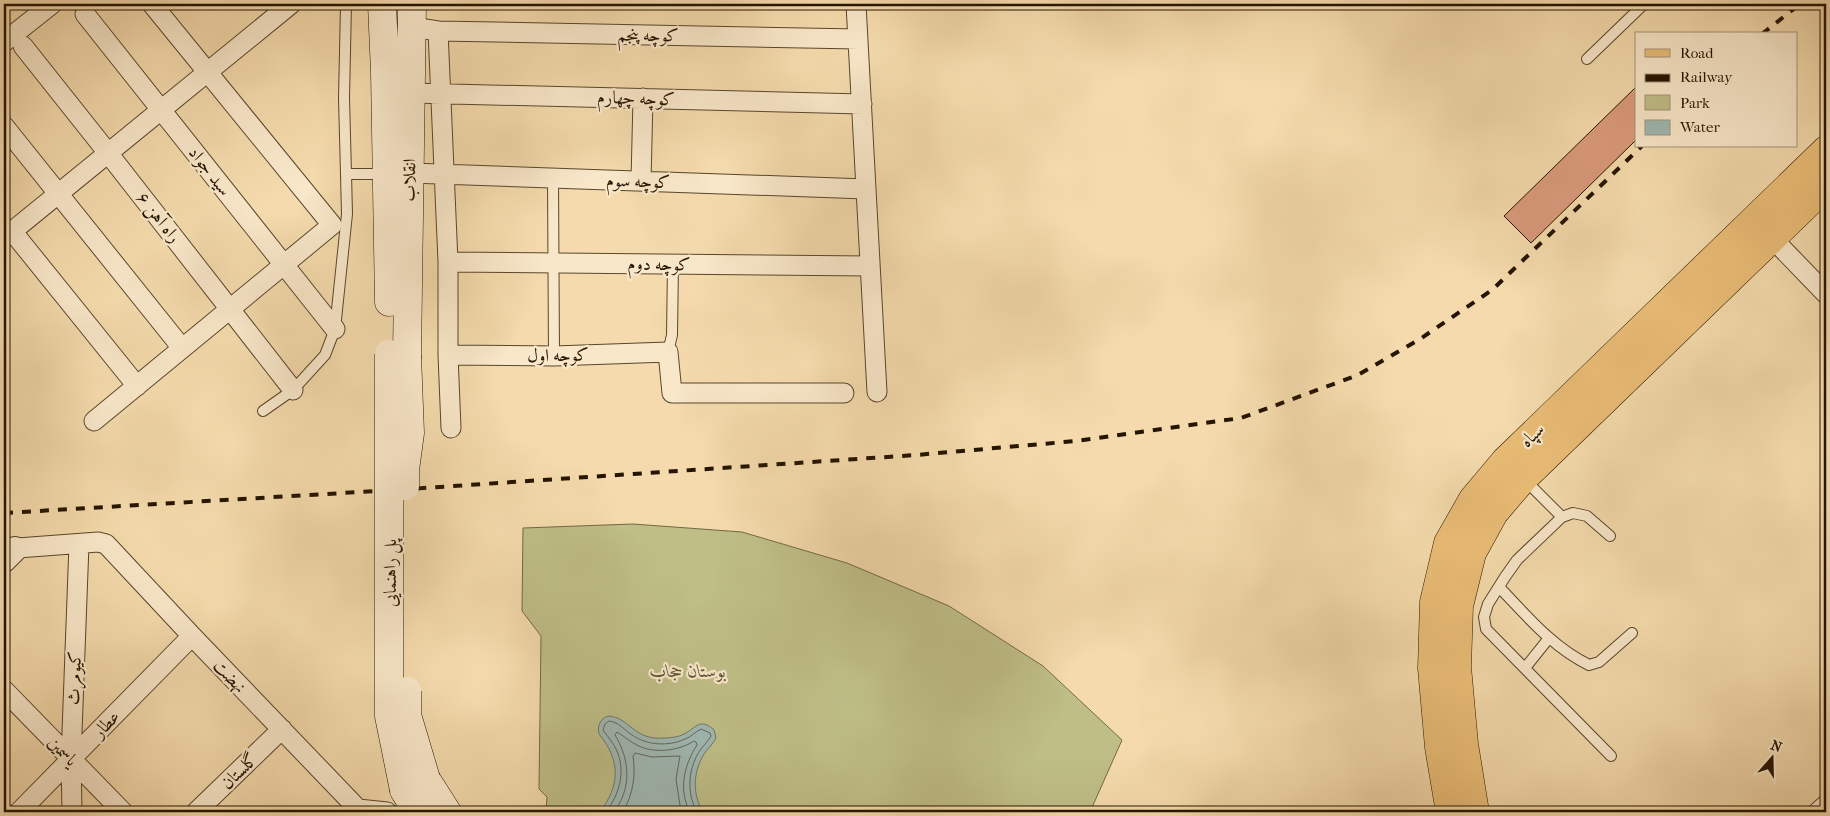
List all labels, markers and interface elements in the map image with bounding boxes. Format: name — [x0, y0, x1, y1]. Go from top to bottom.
street label: کوچه پنجم — [617, 24, 679, 53]
legend — [1635, 32, 1798, 148]
text: Road — [1680, 44, 1714, 62]
text: Railway — [1680, 68, 1733, 86]
street label: کوچه چهارم — [597, 87, 675, 115]
text: Park — [1680, 94, 1710, 112]
text: Water — [1679, 118, 1720, 136]
street label: سید جواد — [184, 142, 235, 200]
street label: انقلاب — [399, 158, 420, 202]
street label: کوچه سوم — [605, 170, 670, 198]
street label: راه آهن ۶ — [131, 188, 185, 248]
street label: کوچه دوم — [627, 253, 691, 281]
street label: کوچه اول — [527, 344, 589, 369]
street label: سپاه — [1516, 419, 1549, 452]
street label: پل راهنمایی — [380, 537, 403, 607]
street label: کیومرث — [63, 651, 88, 705]
street label: نهضت — [208, 655, 251, 698]
park label: بوستان حجاب — [650, 661, 727, 682]
street label: عطار — [87, 706, 124, 744]
street label: یاسمین — [43, 732, 83, 772]
north arrow — [1748, 734, 1798, 784]
text: N — [1768, 736, 1785, 756]
street label: گلستان — [216, 748, 262, 794]

